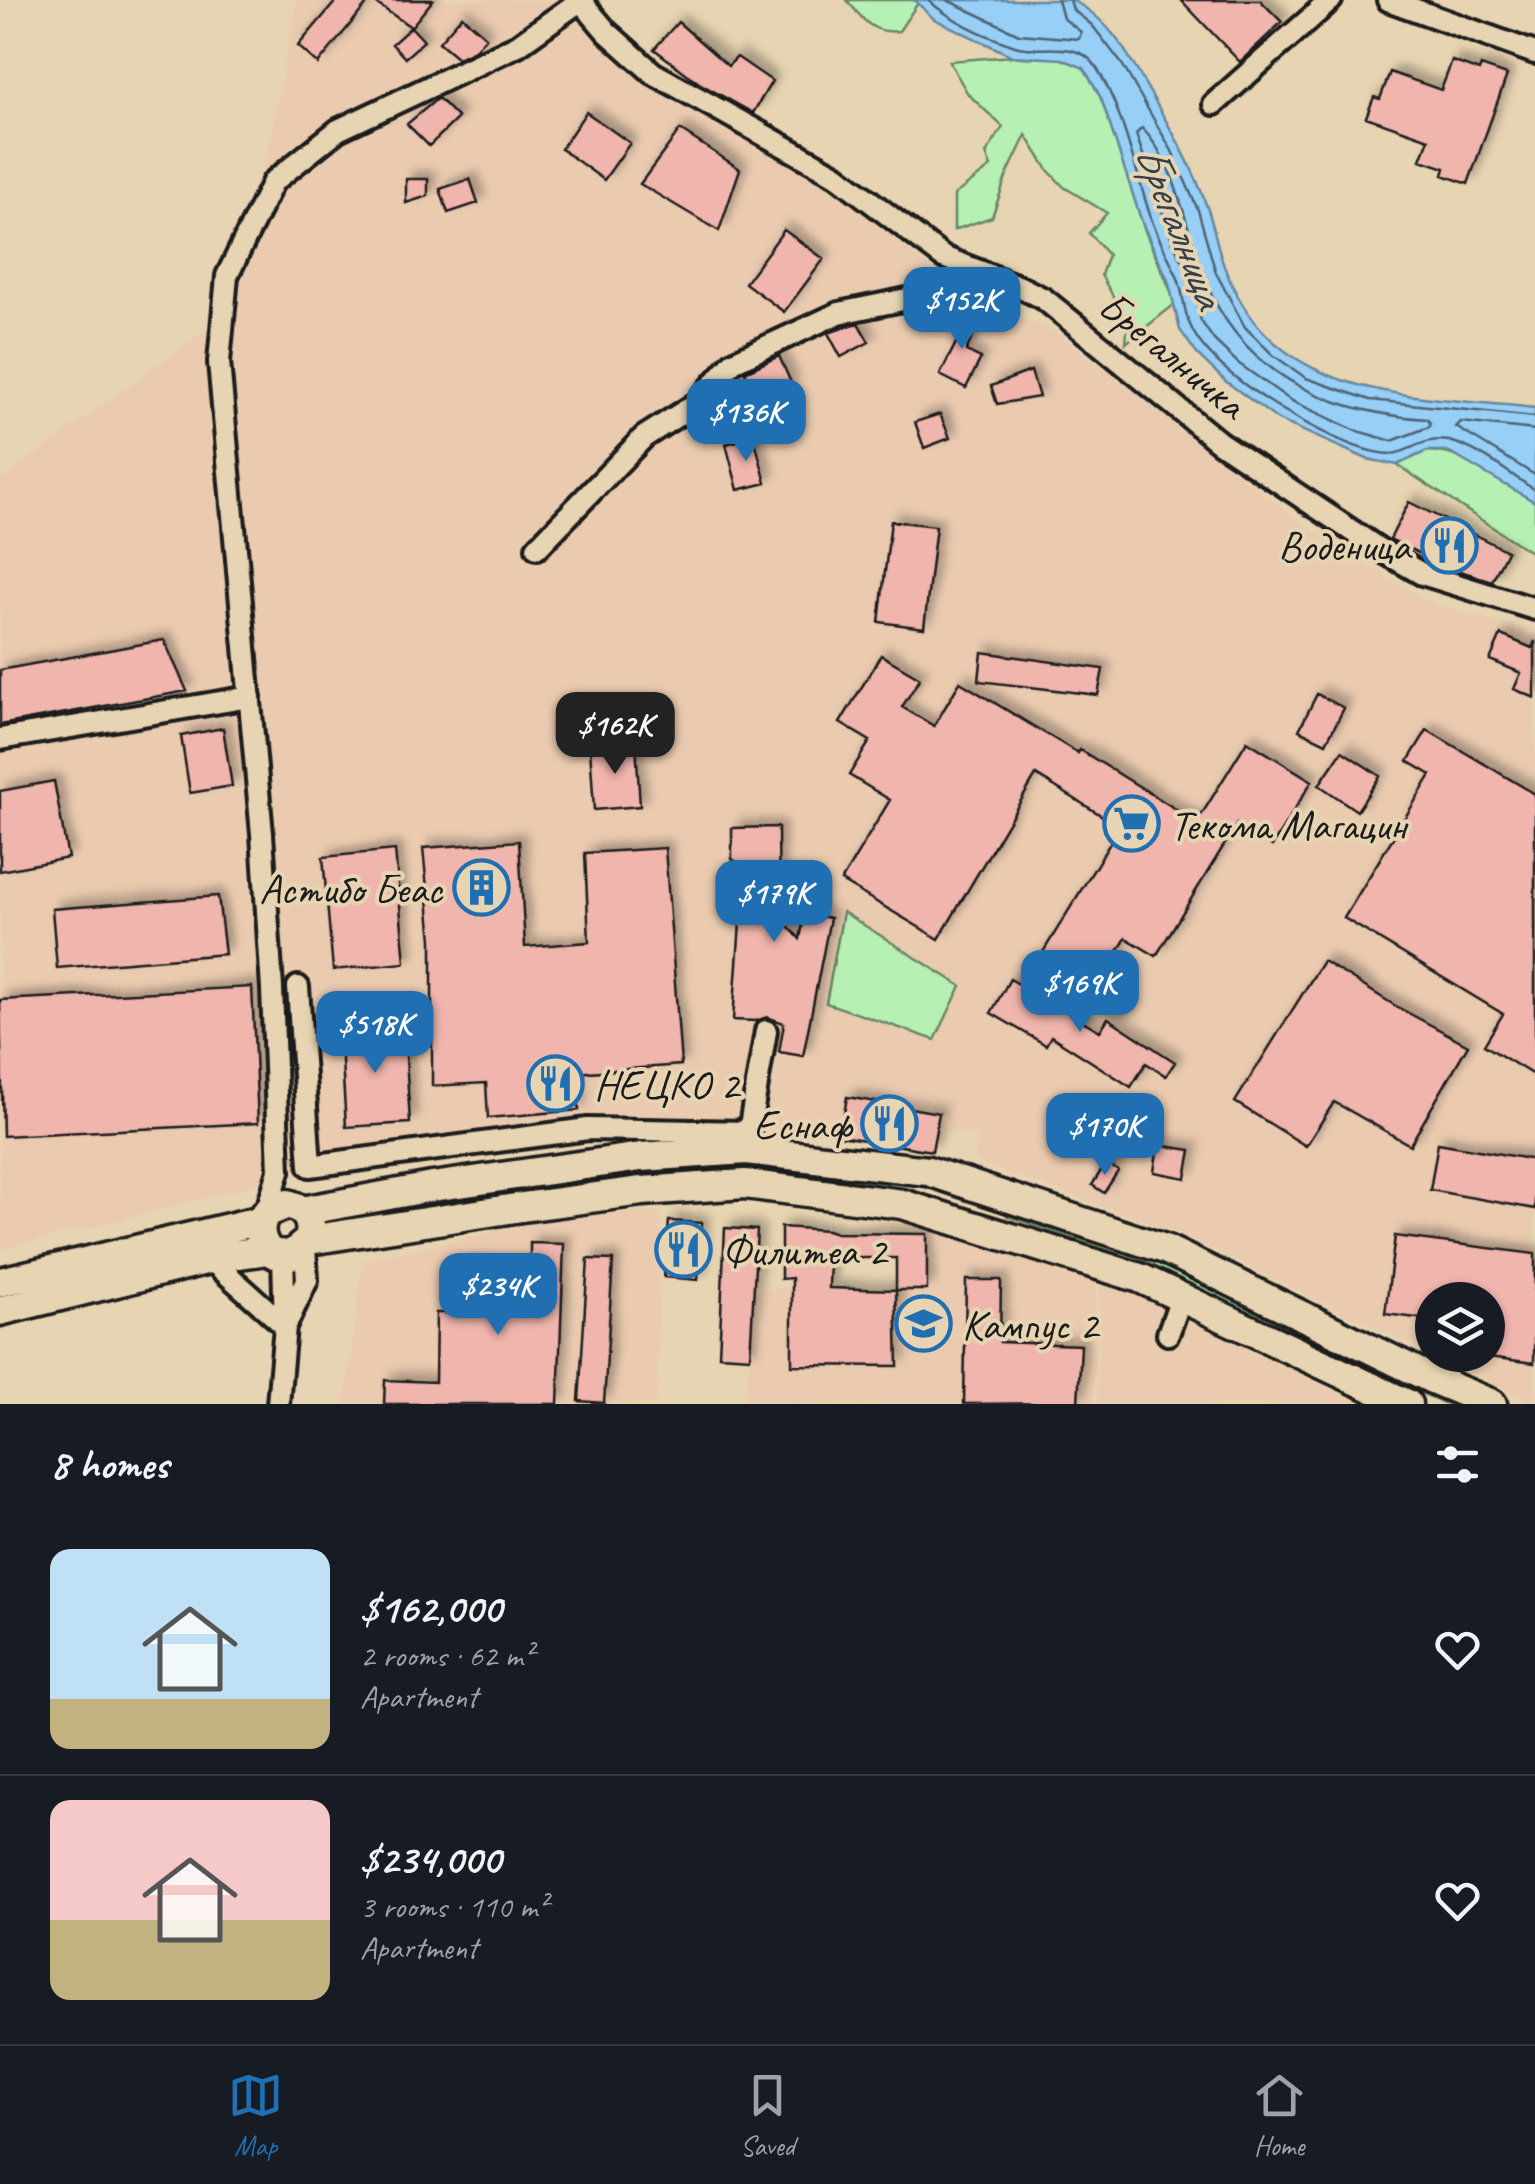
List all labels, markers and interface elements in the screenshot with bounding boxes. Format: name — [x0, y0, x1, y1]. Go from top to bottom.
water label: Брегалница — [1121, 136, 1240, 320]
pin: $152K — [892, 267, 1032, 352]
text: $152K — [925, 279, 999, 320]
street label: Брегалничка — [1088, 280, 1259, 432]
pin: $136K — [676, 379, 816, 464]
text: $136K — [709, 391, 783, 432]
restaurant icon: Воденица — [1419, 515, 1479, 575]
place label: Воденица — [1278, 520, 1413, 573]
pin: $162K — [545, 692, 685, 777]
text: $162K — [578, 704, 652, 745]
supermarket icon: Текома Магацин — [1101, 794, 1161, 854]
place label: Текома Магацин — [1170, 799, 1409, 852]
building icon: Астибо Беас — [451, 858, 511, 918]
pin: $179K — [704, 860, 844, 945]
place label: Астибо Беас — [259, 863, 444, 916]
text: $179K — [737, 872, 811, 913]
pin: $169K — [1010, 950, 1150, 1035]
text: $169K — [1043, 962, 1117, 1003]
pin: $518K — [305, 991, 445, 1076]
text: $518K — [338, 1003, 412, 1044]
restaurant icon: НЕЦКО 2 — [525, 1054, 585, 1114]
place label: НЕЦКО 2 — [594, 1059, 742, 1112]
pin: $170K — [1035, 1093, 1175, 1178]
restaurant icon: Еснаф — [860, 1094, 920, 1154]
place label: Еснаф — [754, 1099, 854, 1152]
text: $170K — [1068, 1105, 1142, 1146]
restaurant icon: Филитеа 2 — [653, 1220, 713, 1280]
place label: Филитеа 2 — [722, 1225, 890, 1278]
pin: $234K — [428, 1253, 568, 1338]
text: $234K — [461, 1265, 535, 1306]
map controls — [1415, 1282, 1505, 1372]
button: layers — [1415, 1282, 1505, 1372]
school or university icon: Кампус 2 — [893, 1294, 953, 1354]
place label: Кампус 2 — [962, 1299, 1101, 1352]
icon: filters — [1430, 1437, 1485, 1492]
text: 8 homes — [50, 1438, 169, 1491]
text: $162,000 — [360, 1582, 502, 1635]
icon: home — [130, 1589, 250, 1709]
icon: heart — [1430, 1622, 1485, 1677]
text: 2 rooms · 62 m² — [360, 1635, 533, 1676]
text: Apartment — [360, 1676, 478, 1717]
text: $234,000 — [360, 1833, 501, 1886]
icon: home — [130, 1840, 250, 1960]
icon: heart — [1430, 1873, 1485, 1928]
text: 3 rooms · 110 m² — [360, 1886, 547, 1927]
text: Apartment — [360, 1927, 478, 1968]
tab: Map — [228, 2068, 283, 2163]
tab: Saved — [740, 2068, 795, 2163]
tab: Home — [1252, 2068, 1307, 2163]

